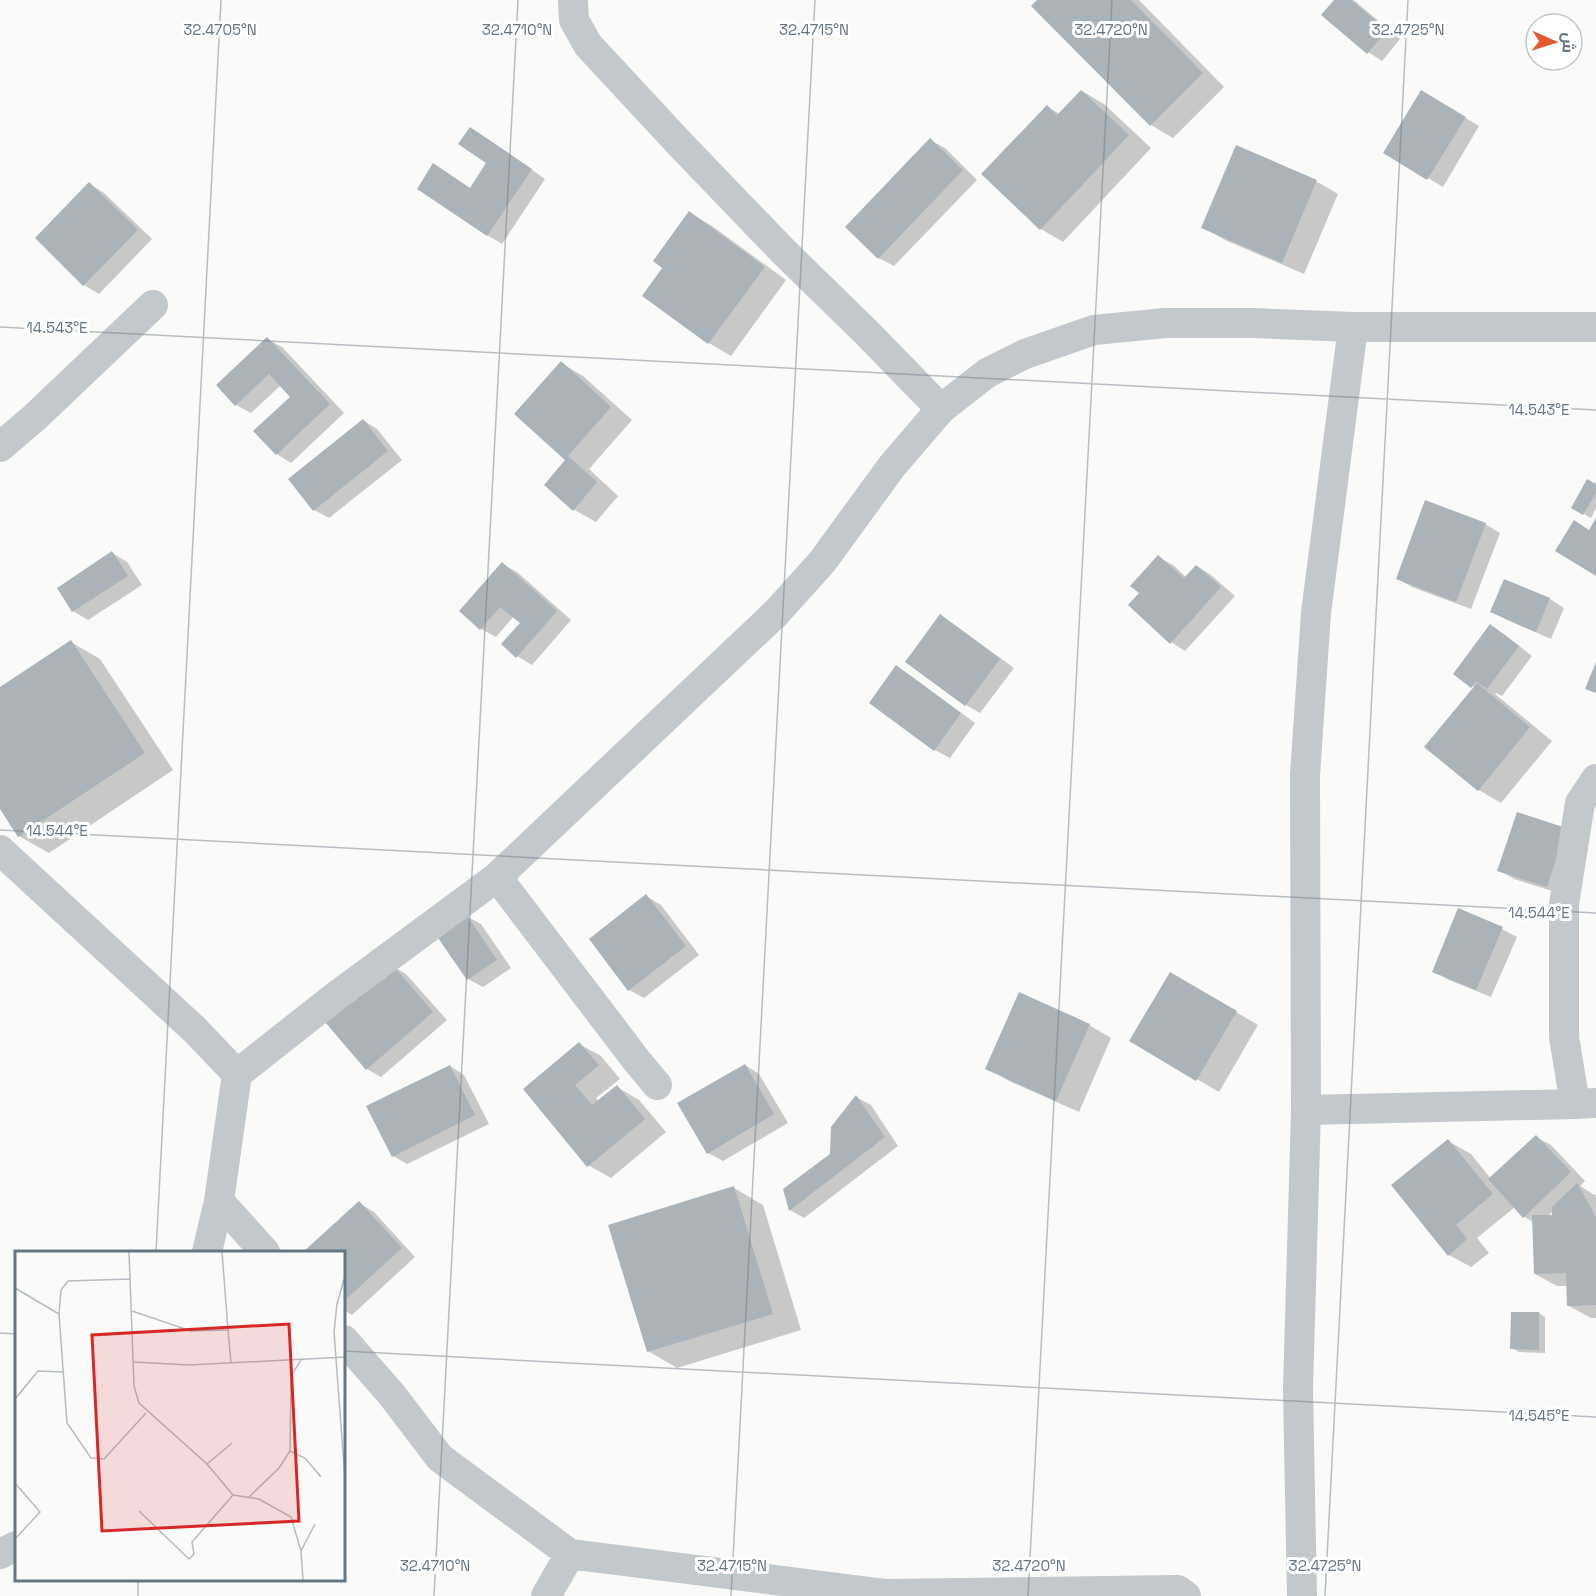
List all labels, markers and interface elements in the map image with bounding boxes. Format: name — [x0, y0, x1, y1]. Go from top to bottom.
north arrow — [1524, 12, 1584, 72]
text: 32.4705°N — [183, 20, 257, 39]
text: 32.4710°N — [482, 20, 552, 39]
text: 32.4715°N — [779, 20, 849, 39]
text: 32.4720°N — [1074, 20, 1148, 39]
text: 32.4725°N — [1372, 20, 1444, 39]
text: ش — [1557, 32, 1580, 54]
text: 14.543°E — [26, 318, 88, 337]
text: 14.543°E — [1508, 400, 1570, 419]
text: 14.544°E — [26, 821, 88, 840]
text: 14.544°E — [1508, 903, 1570, 922]
inset map — [15, 1251, 345, 1581]
text: 14.545°E — [1509, 1406, 1569, 1425]
text: 32.4710°N — [400, 1556, 470, 1575]
text: 32.4715°N — [697, 1556, 767, 1575]
text: 32.4720°N — [992, 1556, 1066, 1575]
text: 32.4725°N — [1289, 1556, 1361, 1575]

